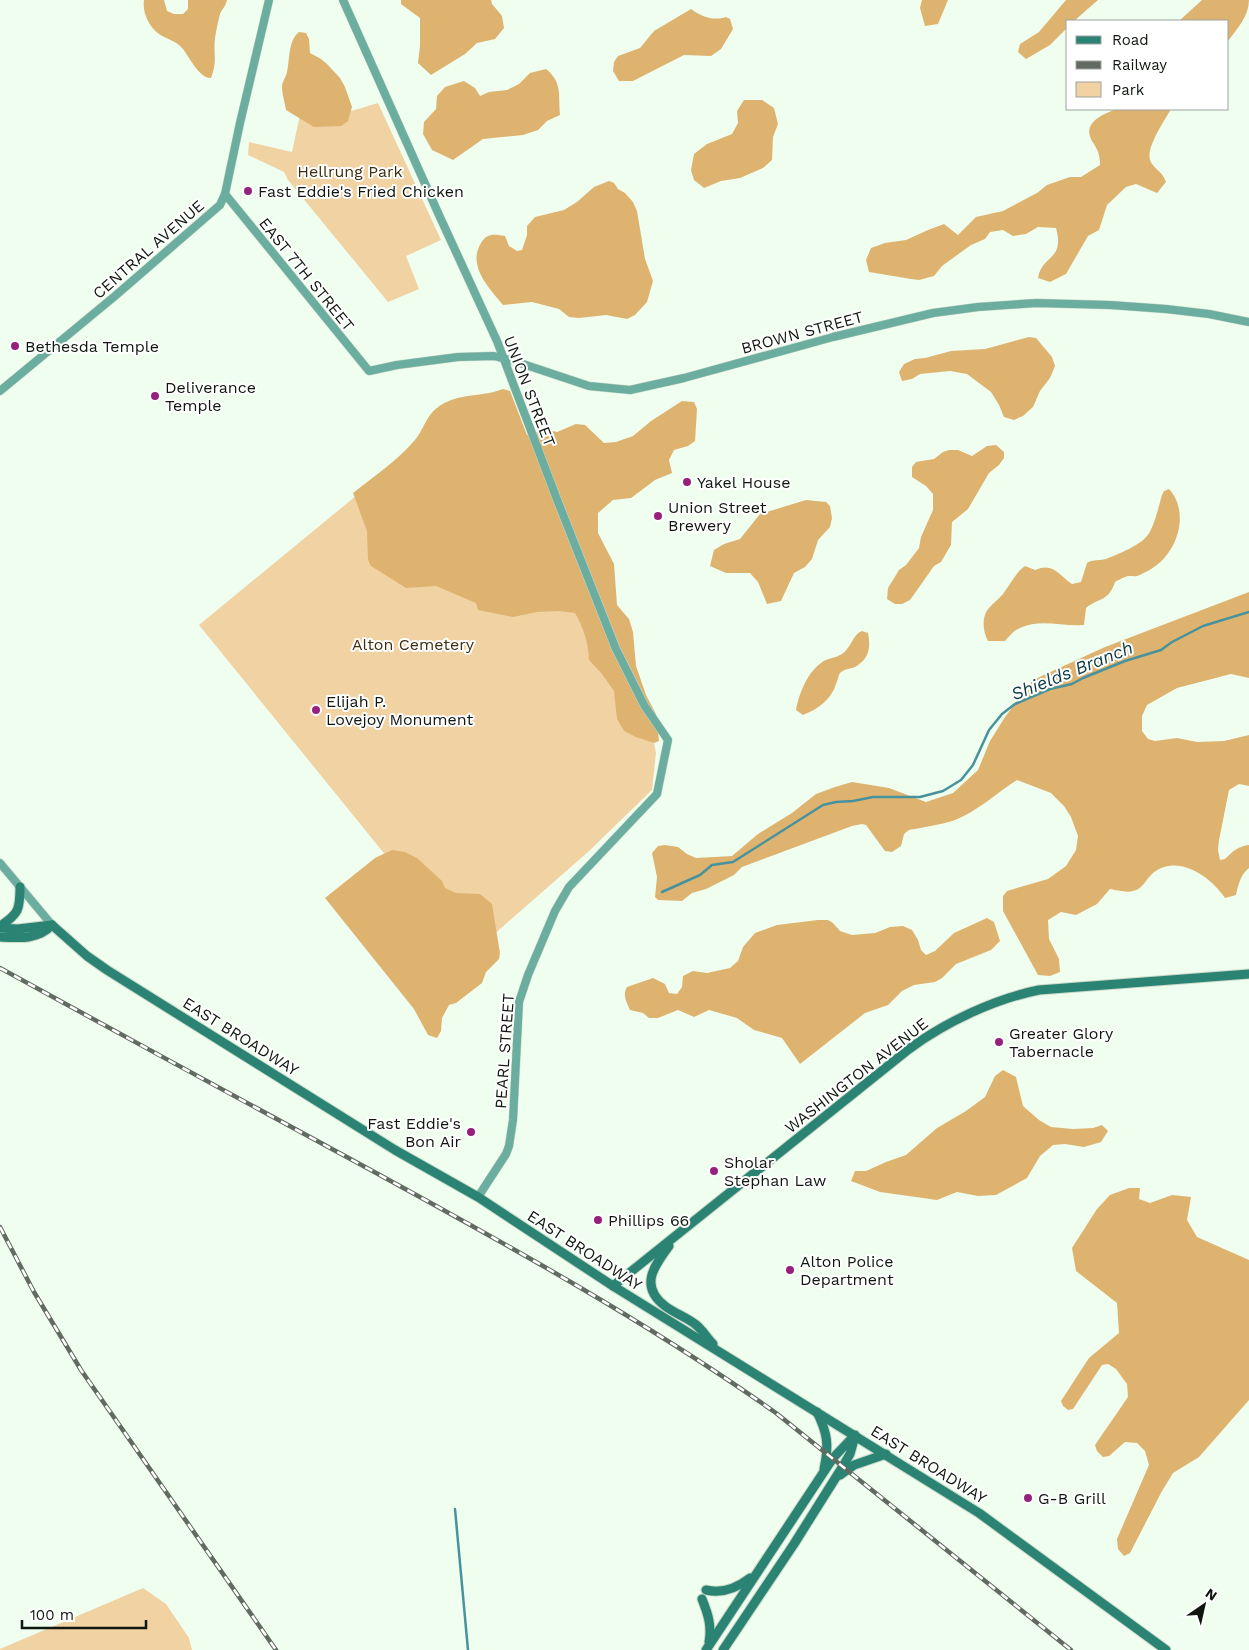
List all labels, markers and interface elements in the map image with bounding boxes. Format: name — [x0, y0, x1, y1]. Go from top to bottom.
legend — [1066, 20, 1229, 110]
text: Road — [1112, 31, 1149, 49]
text: Railway — [1112, 56, 1167, 74]
text: Park — [1112, 81, 1145, 99]
park label: Hellrung Park — [297, 162, 403, 181]
place label: Fast Eddie's Fried Chicken — [258, 182, 464, 201]
marker: Fast Eddie's Fried Chicken — [242, 185, 254, 197]
street label: CENTRAL AVENUE — [89, 196, 208, 303]
street label: EAST 7TH STREET — [255, 214, 358, 335]
street label: BROWN STREET — [739, 307, 866, 358]
street label: UNION STREET — [500, 333, 560, 450]
place label: Bethesda Temple — [25, 337, 159, 356]
marker: Bethesda Temple — [9, 340, 21, 352]
place label: Deliverance Temple — [165, 378, 256, 415]
marker: Deliverance Temple — [149, 390, 161, 402]
place label: Yakel House — [697, 473, 790, 492]
marker: Yakel House — [681, 476, 693, 488]
place label: Union Street Brewery — [668, 498, 767, 535]
marker: Union Street Brewery — [652, 510, 664, 522]
park label: Alton Cemetery — [352, 635, 475, 654]
water label: Shields Branch — [1008, 637, 1136, 705]
place label: Elijah P. Lovejoy Monument — [326, 692, 474, 729]
marker: Elijah P. Lovejoy Monument — [310, 704, 322, 716]
street label: PEARL STREET — [491, 992, 518, 1110]
street label: EAST BROADWAY — [179, 993, 302, 1080]
street label: WASHINGTON AVENUE — [781, 1014, 932, 1137]
place label: Greater Glory Tabernacle — [1009, 1024, 1114, 1061]
marker: Greater Glory Tabernacle — [993, 1036, 1005, 1048]
place label: Fast Eddie's Bon Air — [367, 1114, 461, 1151]
marker: Fast Eddie's Bon Air — [465, 1126, 477, 1138]
place label: Sholar Stephan Law — [724, 1153, 826, 1190]
marker: Sholar Stephan Law — [708, 1165, 720, 1177]
street label: EAST BROADWAY — [524, 1206, 646, 1295]
place label: Phillips 66 — [608, 1211, 689, 1230]
marker: Phillips 66 — [592, 1214, 604, 1226]
place label: Alton Police Department — [800, 1252, 894, 1289]
marker: Alton Police Department — [784, 1264, 796, 1276]
street label: EAST BROADWAY — [867, 1421, 990, 1508]
place label: G-B Grill — [1038, 1489, 1106, 1508]
marker: G-B Grill — [1022, 1492, 1034, 1504]
north arrow — [1179, 1580, 1229, 1630]
text: N — [1202, 1585, 1220, 1604]
scale bar — [22, 1598, 146, 1630]
text: 100 m — [30, 1606, 74, 1624]

